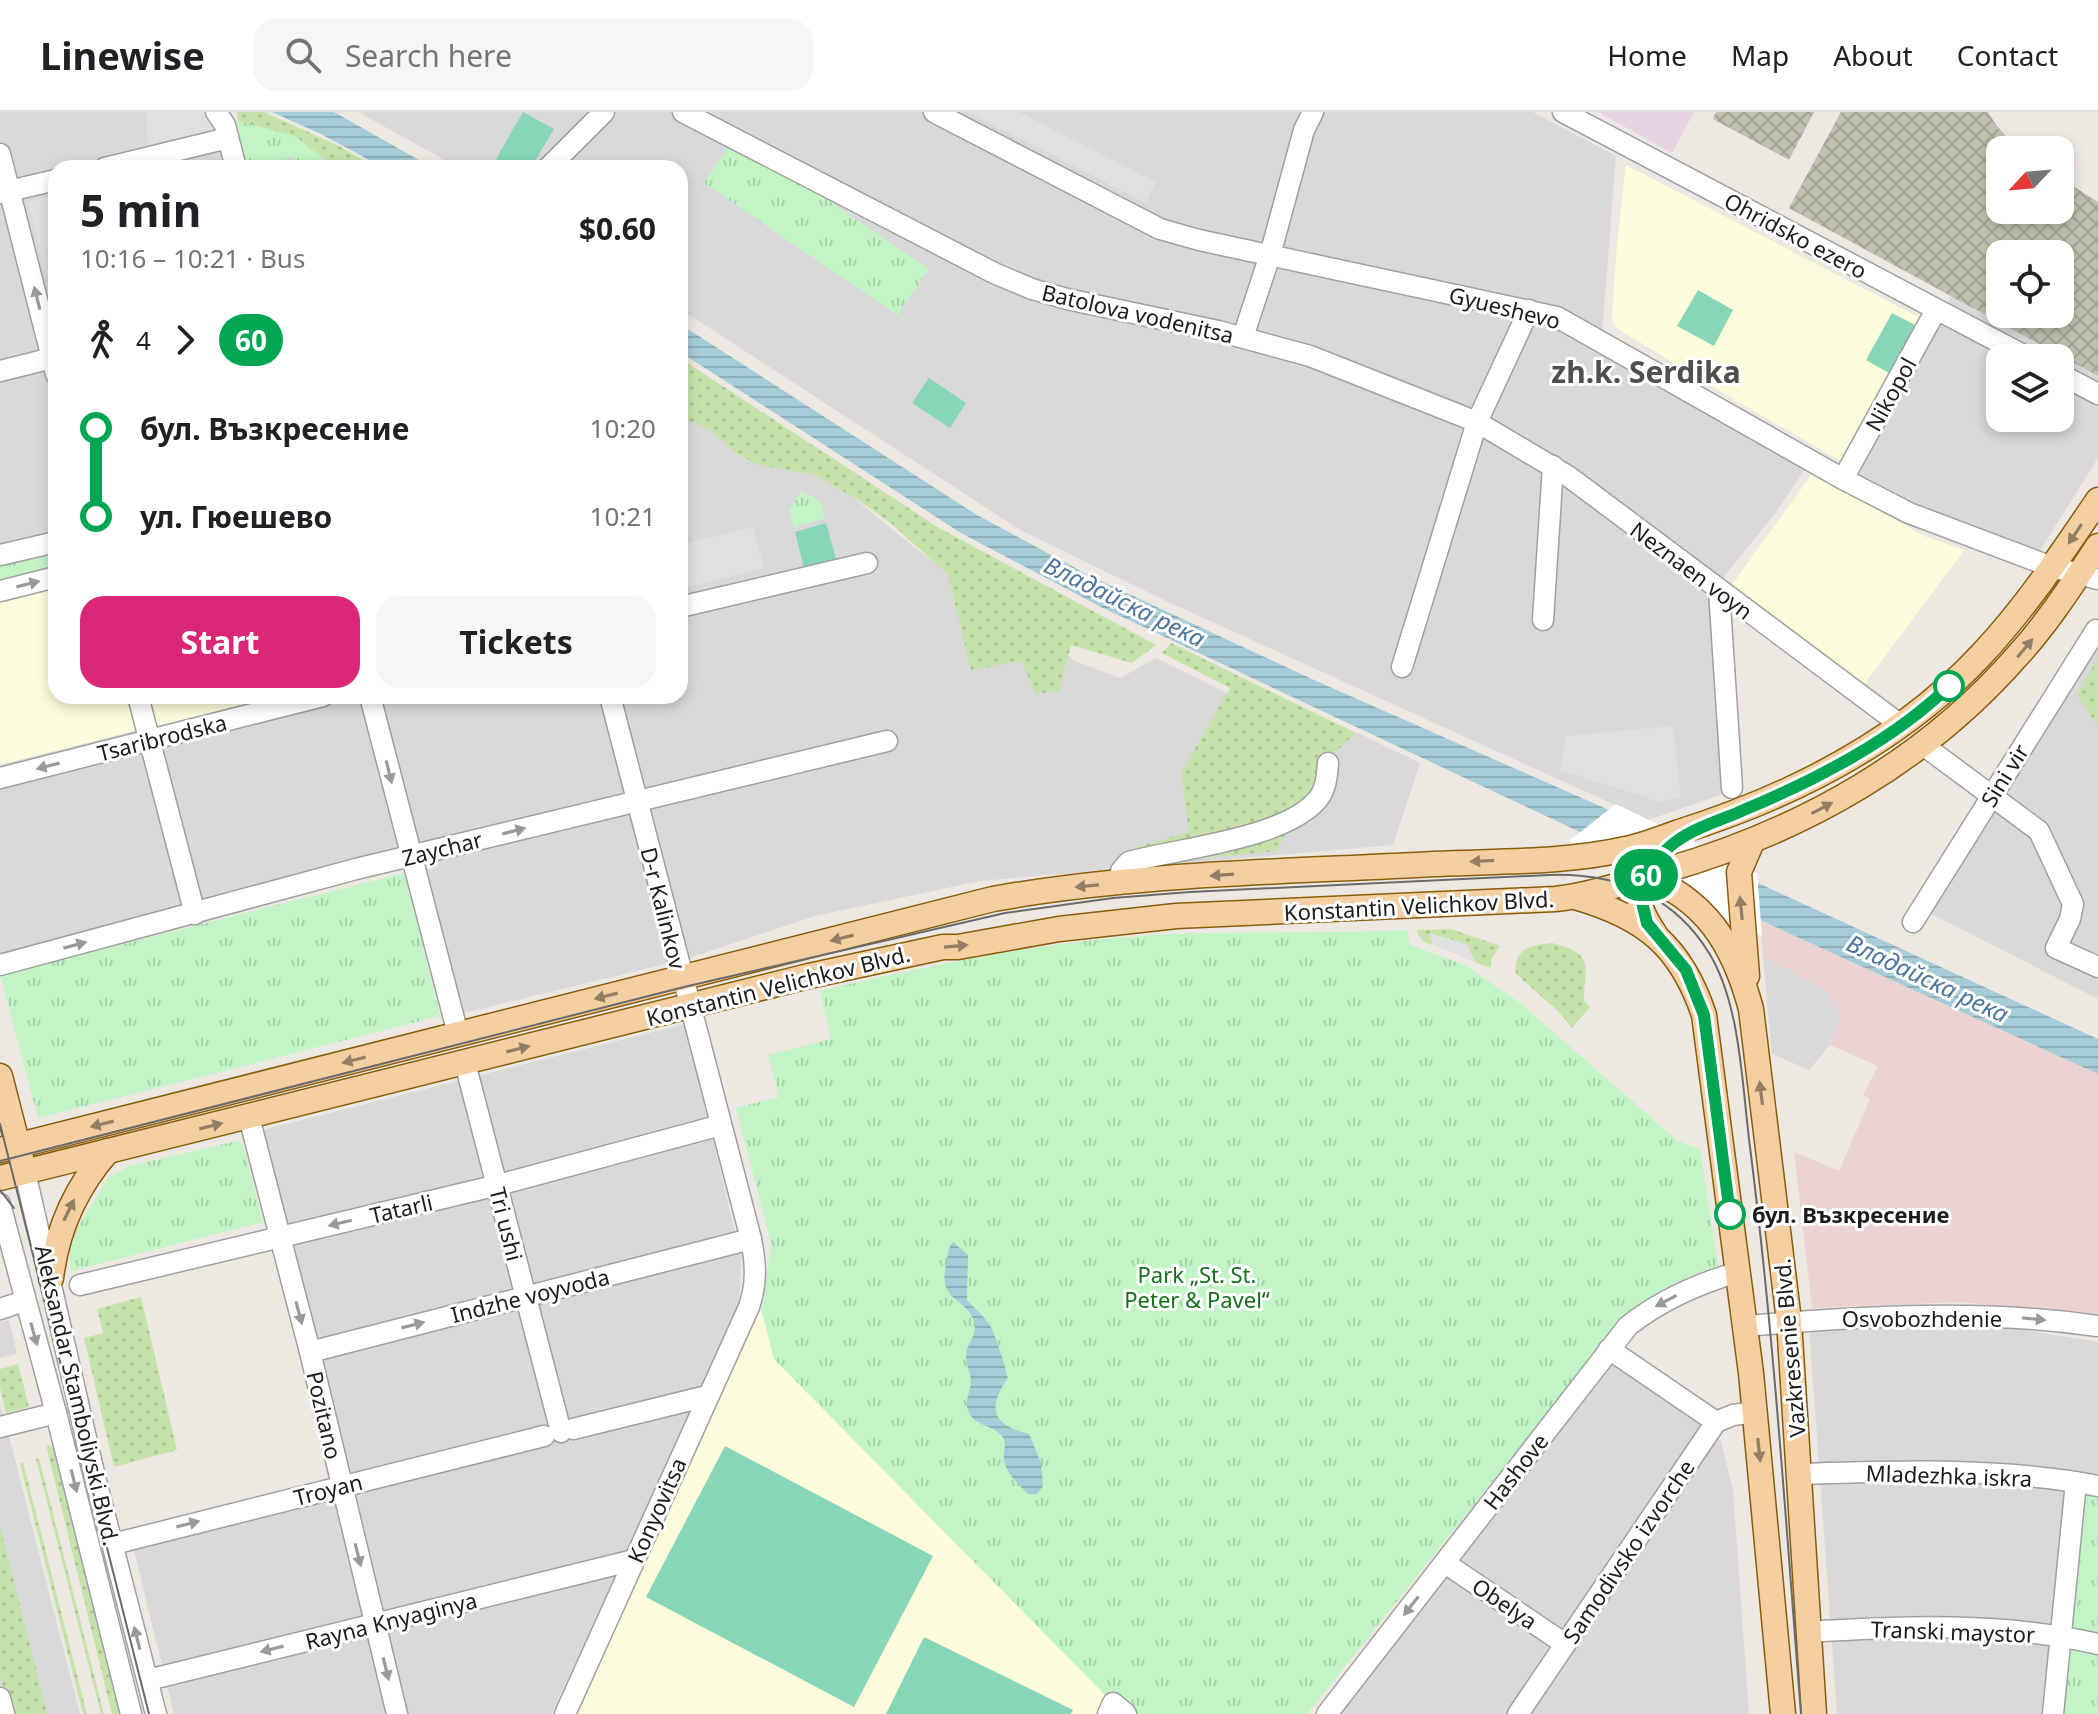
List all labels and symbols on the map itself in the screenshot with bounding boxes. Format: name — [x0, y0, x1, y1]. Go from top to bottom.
north arrow — [1986, 136, 2074, 224]
street label: Ohridsko ezero — [1720, 185, 1872, 285]
street label: Batolova vodenitsa — [1039, 276, 1237, 350]
street label: Gyueshevo — [1446, 279, 1564, 335]
one-way arrow — [30, 286, 42, 311]
district label: zh.k. Serdika — [1551, 351, 1741, 392]
street label: Nikopol — [1857, 352, 1923, 436]
street label: Neznaen voyn — [1625, 514, 1759, 626]
one-way arrow — [2068, 523, 2083, 544]
water label: Владайска река — [1039, 548, 1211, 654]
one-way arrow — [16, 577, 41, 590]
one-way arrow — [2016, 638, 2033, 658]
unlabelled marker — [1934, 671, 1964, 701]
street label: Tsaribrodska — [94, 706, 230, 768]
street label: Sini vir — [1973, 738, 2035, 812]
one-way arrow — [384, 759, 396, 784]
one-way arrow — [35, 760, 60, 772]
one-way arrow — [1811, 802, 1834, 815]
street label: Zaychar — [399, 824, 485, 872]
one-way arrow — [502, 824, 527, 837]
street label: D-r Kalinkov — [634, 844, 694, 973]
line badge: 60 — [1610, 849, 1682, 901]
one-way arrow — [1469, 855, 1494, 868]
one-way arrow — [1209, 869, 1234, 882]
one-way arrow — [1074, 880, 1099, 893]
street label: Konstantin Velichkov Blvd. — [1283, 883, 1555, 927]
one-way arrow — [1735, 895, 1748, 920]
water label: Владайска река — [1842, 926, 2015, 1030]
one-way arrow — [830, 932, 855, 945]
street label: Konstantin Velichkov Blvd. — [643, 938, 913, 1032]
one-way arrow — [63, 939, 88, 951]
one-way arrow — [944, 939, 969, 952]
one-way arrow — [593, 991, 618, 1003]
one-way arrow — [505, 1043, 530, 1055]
one-way arrow — [341, 1054, 366, 1067]
one-way arrow — [1754, 1080, 1767, 1105]
one-way arrow — [89, 1118, 114, 1130]
one-way arrow — [199, 1120, 224, 1132]
street label: Tri ushi — [483, 1184, 531, 1264]
street label: Tatarli — [367, 1186, 435, 1230]
one-way arrow — [62, 1199, 76, 1222]
marker: бул. Възкресение — [1715, 1199, 1745, 1229]
place label: бул. Възкресение — [1752, 1199, 1950, 1229]
one-way arrow — [328, 1217, 353, 1230]
street label: Aleksandar Stamboliyski Blvd. — [29, 1242, 127, 1548]
street label: Vazkresenie Blvd. — [1766, 1257, 1812, 1439]
park label: Park „St. St. Peter & Pavel“ — [1124, 1259, 1270, 1314]
street label: Indzhe voyvoda — [448, 1261, 612, 1329]
one-way arrow — [1654, 1294, 1677, 1307]
one-way arrow — [294, 1300, 306, 1325]
street label: Osvobozhdenie — [1842, 1303, 2002, 1333]
one-way arrow — [2022, 1313, 2047, 1326]
one-way arrow — [400, 1319, 425, 1331]
one-way arrow — [28, 1322, 41, 1346]
street label: Pozitano — [300, 1368, 350, 1462]
street label: Hashove — [1476, 1427, 1554, 1515]
one-way arrow — [1753, 1438, 1766, 1463]
street label: Konyovitsa — [619, 1453, 693, 1567]
street label: Samodivsko izvorche — [1555, 1453, 1701, 1649]
street label: Mladezhka iskra — [1865, 1457, 2033, 1493]
street label: Troyan — [291, 1466, 365, 1512]
one-way arrow — [68, 1469, 80, 1494]
one-way arrow — [176, 1518, 201, 1530]
one-way arrow — [352, 1542, 365, 1567]
street label: Obelya — [1467, 1570, 1543, 1636]
street label: Rayna Knyaginya — [302, 1584, 480, 1656]
one-way arrow — [1403, 1596, 1419, 1616]
street label: Transki maystor — [1870, 1613, 2036, 1649]
one-way arrow — [131, 1626, 143, 1651]
one-way arrow — [259, 1644, 284, 1656]
one-way arrow — [381, 1656, 393, 1681]

